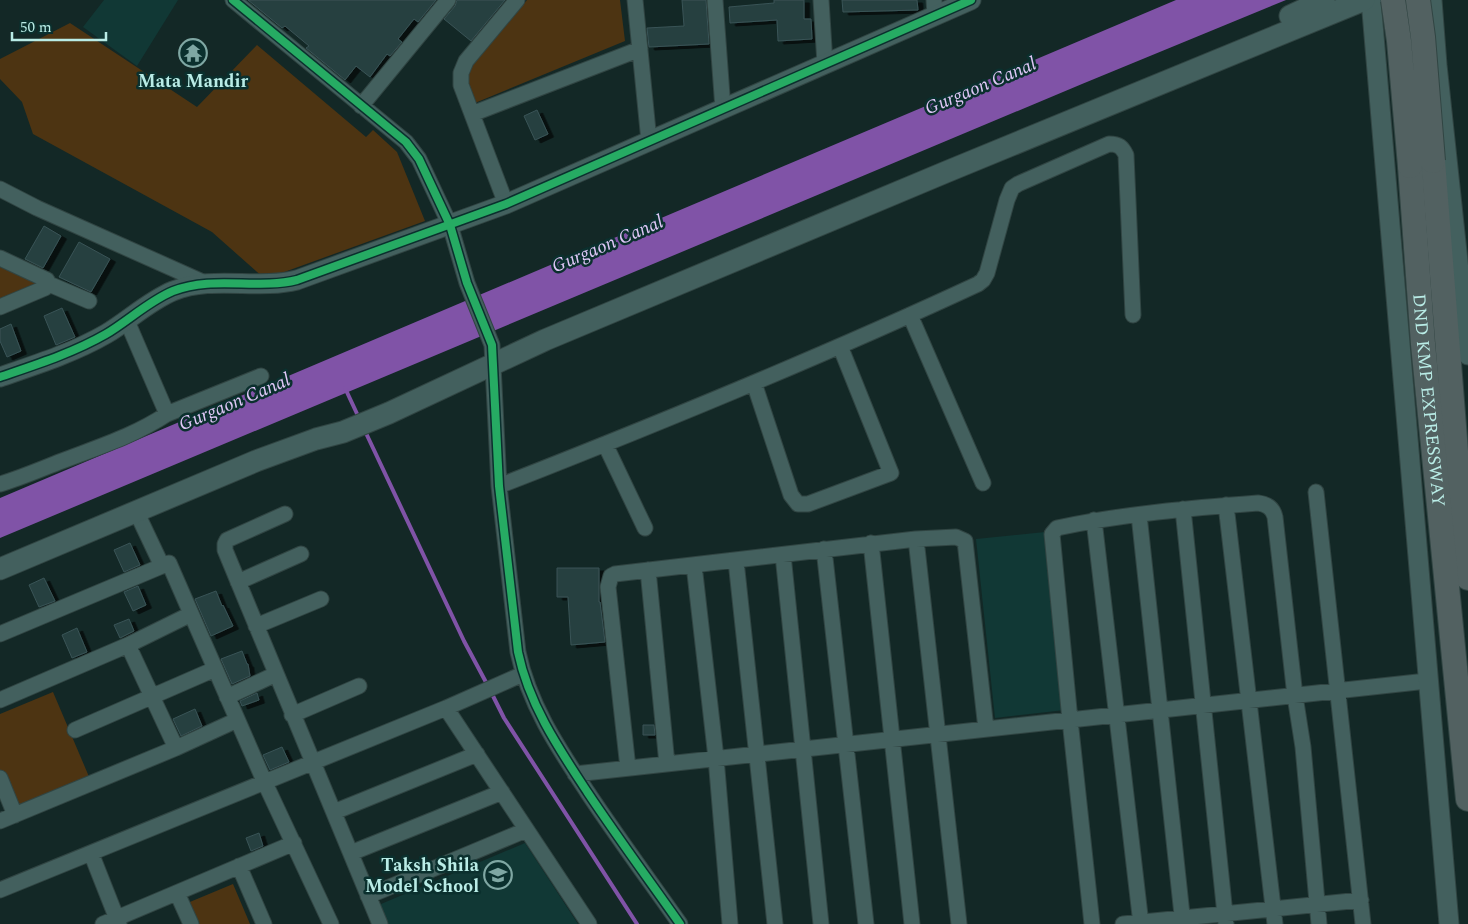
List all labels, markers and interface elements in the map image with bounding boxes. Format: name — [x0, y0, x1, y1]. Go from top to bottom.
scale bar — [12, 10, 106, 42]
text: 50 m — [20, 16, 52, 39]
temple icon: Mata Mandir — [178, 38, 208, 68]
water label: Gurgaon Canal — [920, 50, 1041, 123]
place label: Mata Mandir — [138, 68, 249, 95]
water label: Gurgaon Canal — [547, 208, 668, 281]
street label: DND KMP EXPRESSWAY — [1405, 293, 1452, 508]
water label: Gurgaon Canal — [174, 366, 295, 439]
place label: Taksh Shila Model School — [365, 852, 480, 900]
school or university icon: Taksh Shila Model School — [483, 860, 513, 890]

